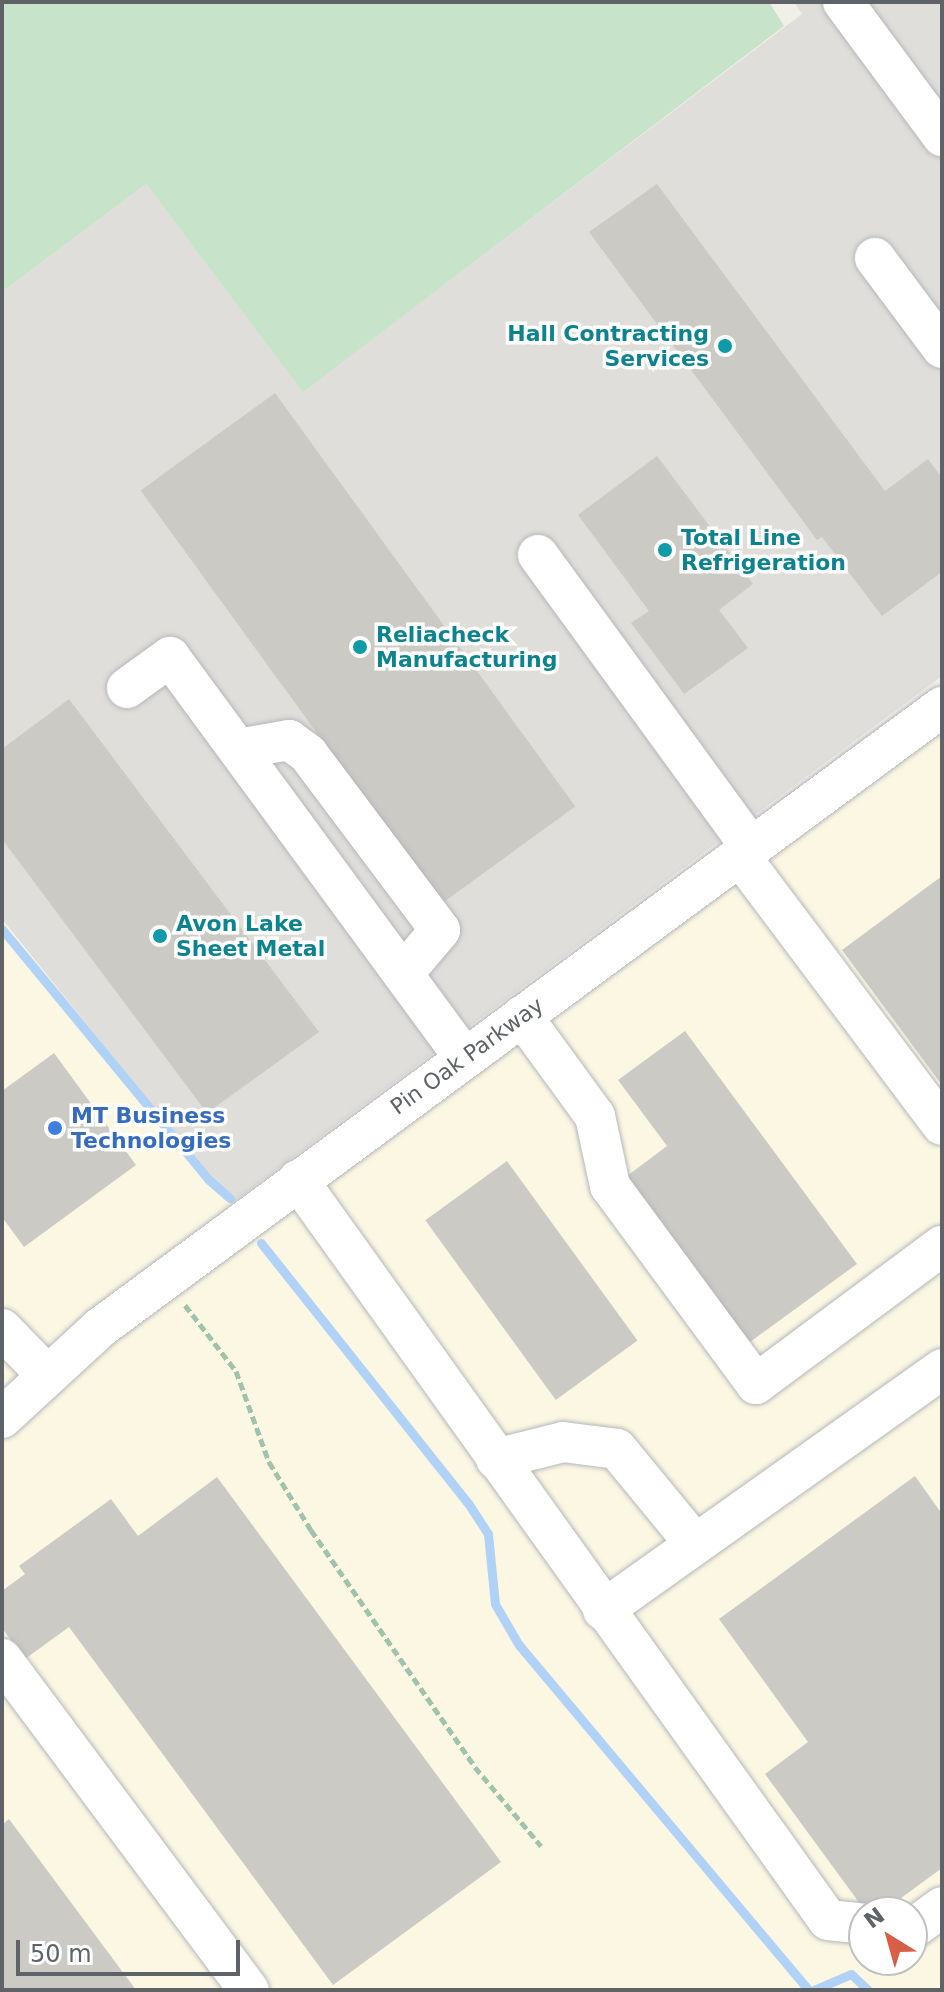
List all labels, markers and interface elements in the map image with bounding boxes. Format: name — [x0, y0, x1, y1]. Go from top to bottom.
place label: Hall Contracting Services — [507, 320, 709, 372]
marker: Hall Contracting Services — [716, 337, 734, 355]
place label: Total Line Refrigeration — [681, 524, 846, 576]
marker: Total Line Refrigeration — [656, 541, 674, 559]
place label: Reliacheck Manufacturing — [376, 621, 558, 672]
marker: Reliacheck Manufacturing — [351, 638, 369, 656]
place label: Avon Lake Sheet Metal — [176, 910, 325, 962]
marker: Avon Lake Sheet Metal — [151, 927, 169, 945]
street label: Pin Oak Parkway — [385, 992, 549, 1120]
place label: MT Business Technologies — [71, 1102, 231, 1154]
marker: MT Business Technologies — [46, 1119, 64, 1137]
north arrow — [848, 1896, 928, 1976]
text: N — [860, 1903, 889, 1934]
scale bar — [20, 1924, 244, 1974]
text: 50 m — [30, 1940, 92, 1968]

